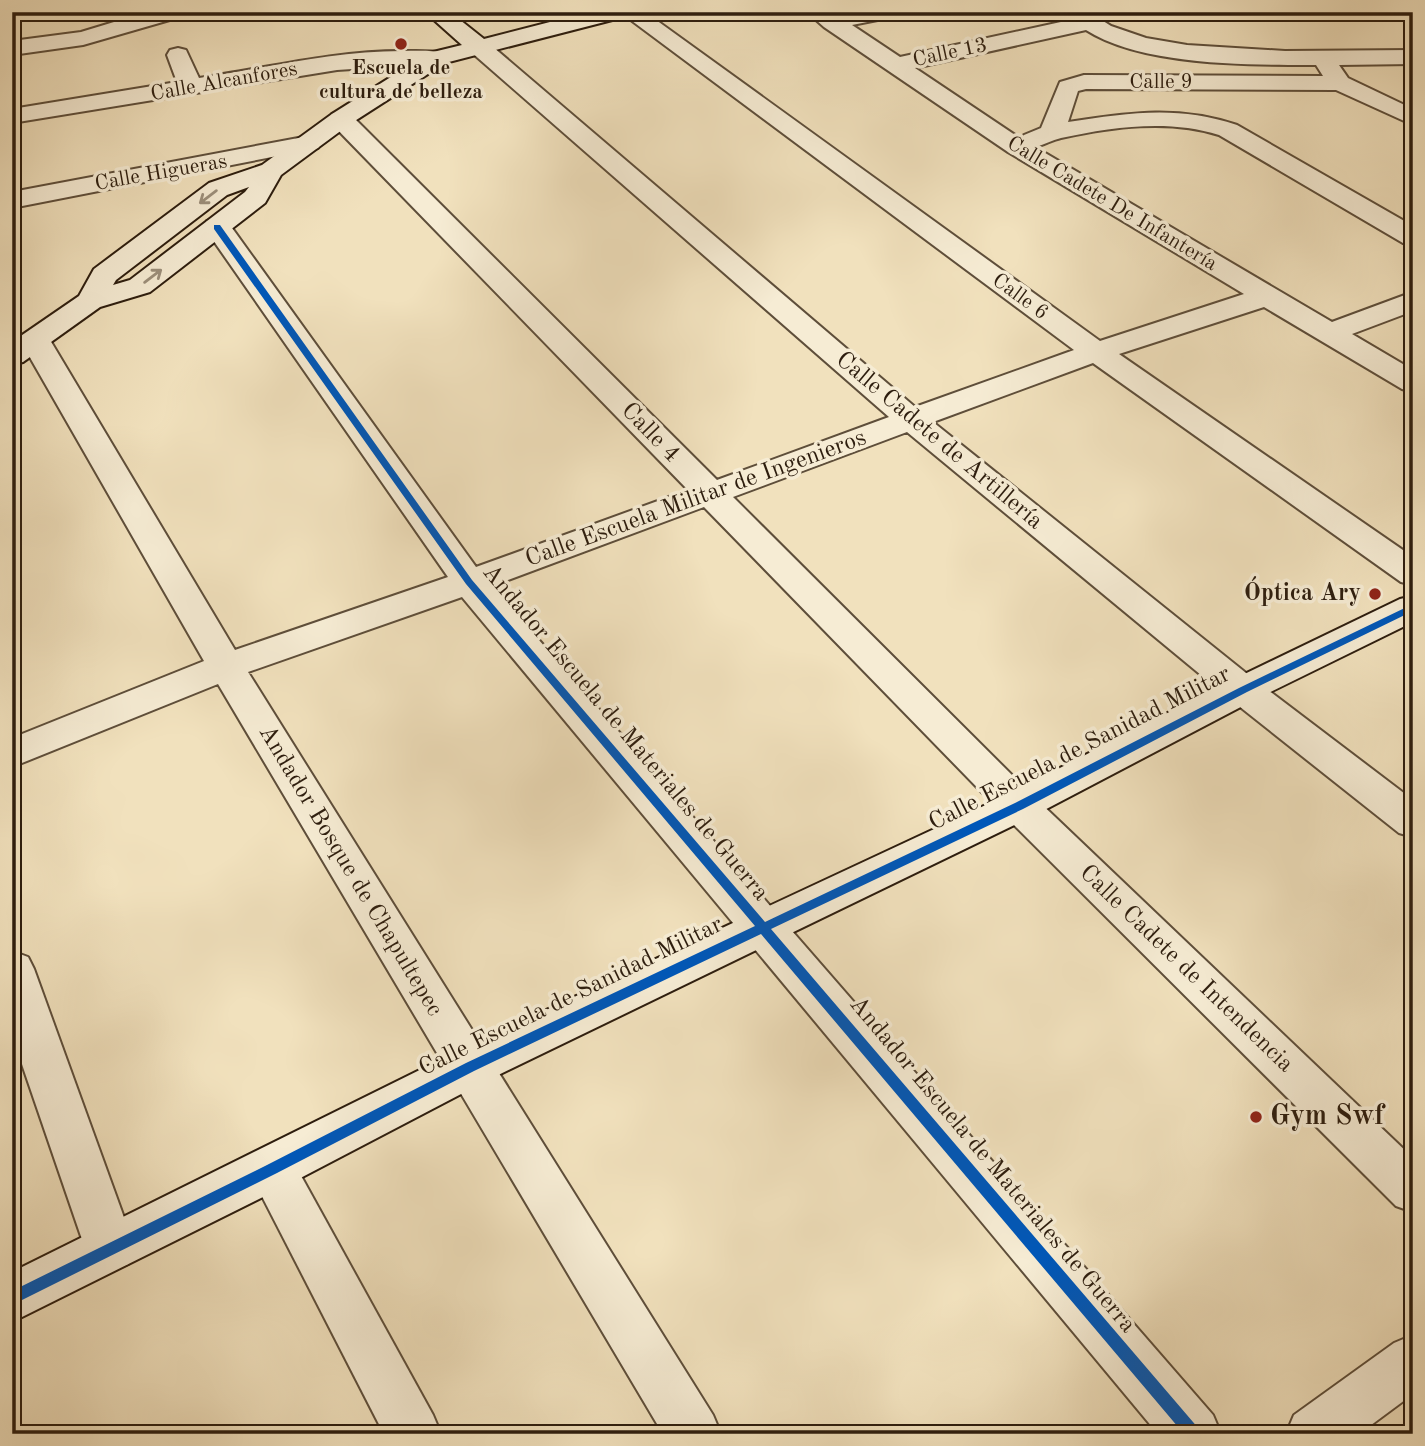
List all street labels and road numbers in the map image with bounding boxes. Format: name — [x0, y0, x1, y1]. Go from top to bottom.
street label: Calle 13 — [911, 35, 989, 71]
street label: Calle Alcanfores — [149, 59, 299, 105]
street label: Calle 9 — [1129, 72, 1193, 93]
street label: Calle Cadete De Infantería — [1003, 133, 1221, 275]
street label: Calle Higueras — [93, 151, 229, 195]
street label: Calle 6 — [988, 270, 1052, 324]
street label: Calle Cadete de Artillería — [831, 348, 1047, 534]
street label: Calle 4 — [616, 399, 684, 467]
street label: Calle Escuela Militar de Ingenieros — [522, 426, 870, 572]
street label: Andador Escuela de Materiales de Guerra — [477, 560, 773, 906]
street label: Calle Escuela de Sanidad Militar — [925, 662, 1235, 836]
street label: Andador Bosque de Chapultepec — [254, 721, 446, 1021]
street label: Calle Cadete de Intendencia — [1075, 861, 1298, 1077]
street label: Calle Escuela de Sanidad Militar — [415, 913, 727, 1081]
street label: Andador Escuela de Materiales de Guerra — [844, 992, 1140, 1338]

